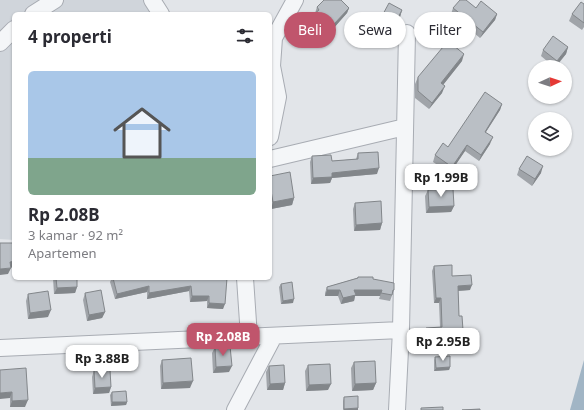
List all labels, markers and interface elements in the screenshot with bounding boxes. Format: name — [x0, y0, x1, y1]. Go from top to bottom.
chip: Beli — [284, 12, 336, 48]
chip: Sewa — [344, 12, 406, 48]
chip: Filter — [414, 12, 476, 48]
text: 4 properti — [28, 25, 112, 48]
icon: filters — [234, 25, 256, 47]
north arrow — [528, 60, 572, 104]
map controls — [528, 60, 572, 156]
icon: home — [106, 97, 178, 169]
button: layers — [528, 112, 572, 156]
pin: Rp 1.99B — [400, 164, 482, 198]
text: Rp 1.99B — [414, 168, 468, 186]
text: Rp 2.08B — [28, 203, 100, 226]
text: 3 kamar · 92 m² — [28, 226, 123, 244]
text: Apartemen — [28, 244, 97, 262]
pin: Rp 2.08B — [182, 323, 264, 357]
text: Rp 2.08B — [196, 327, 250, 345]
pin: Rp 2.95B — [402, 328, 484, 362]
text: Rp 2.95B — [416, 332, 470, 350]
pin: Rp 3.88B — [61, 345, 143, 379]
text: Rp 3.88B — [75, 349, 129, 367]

